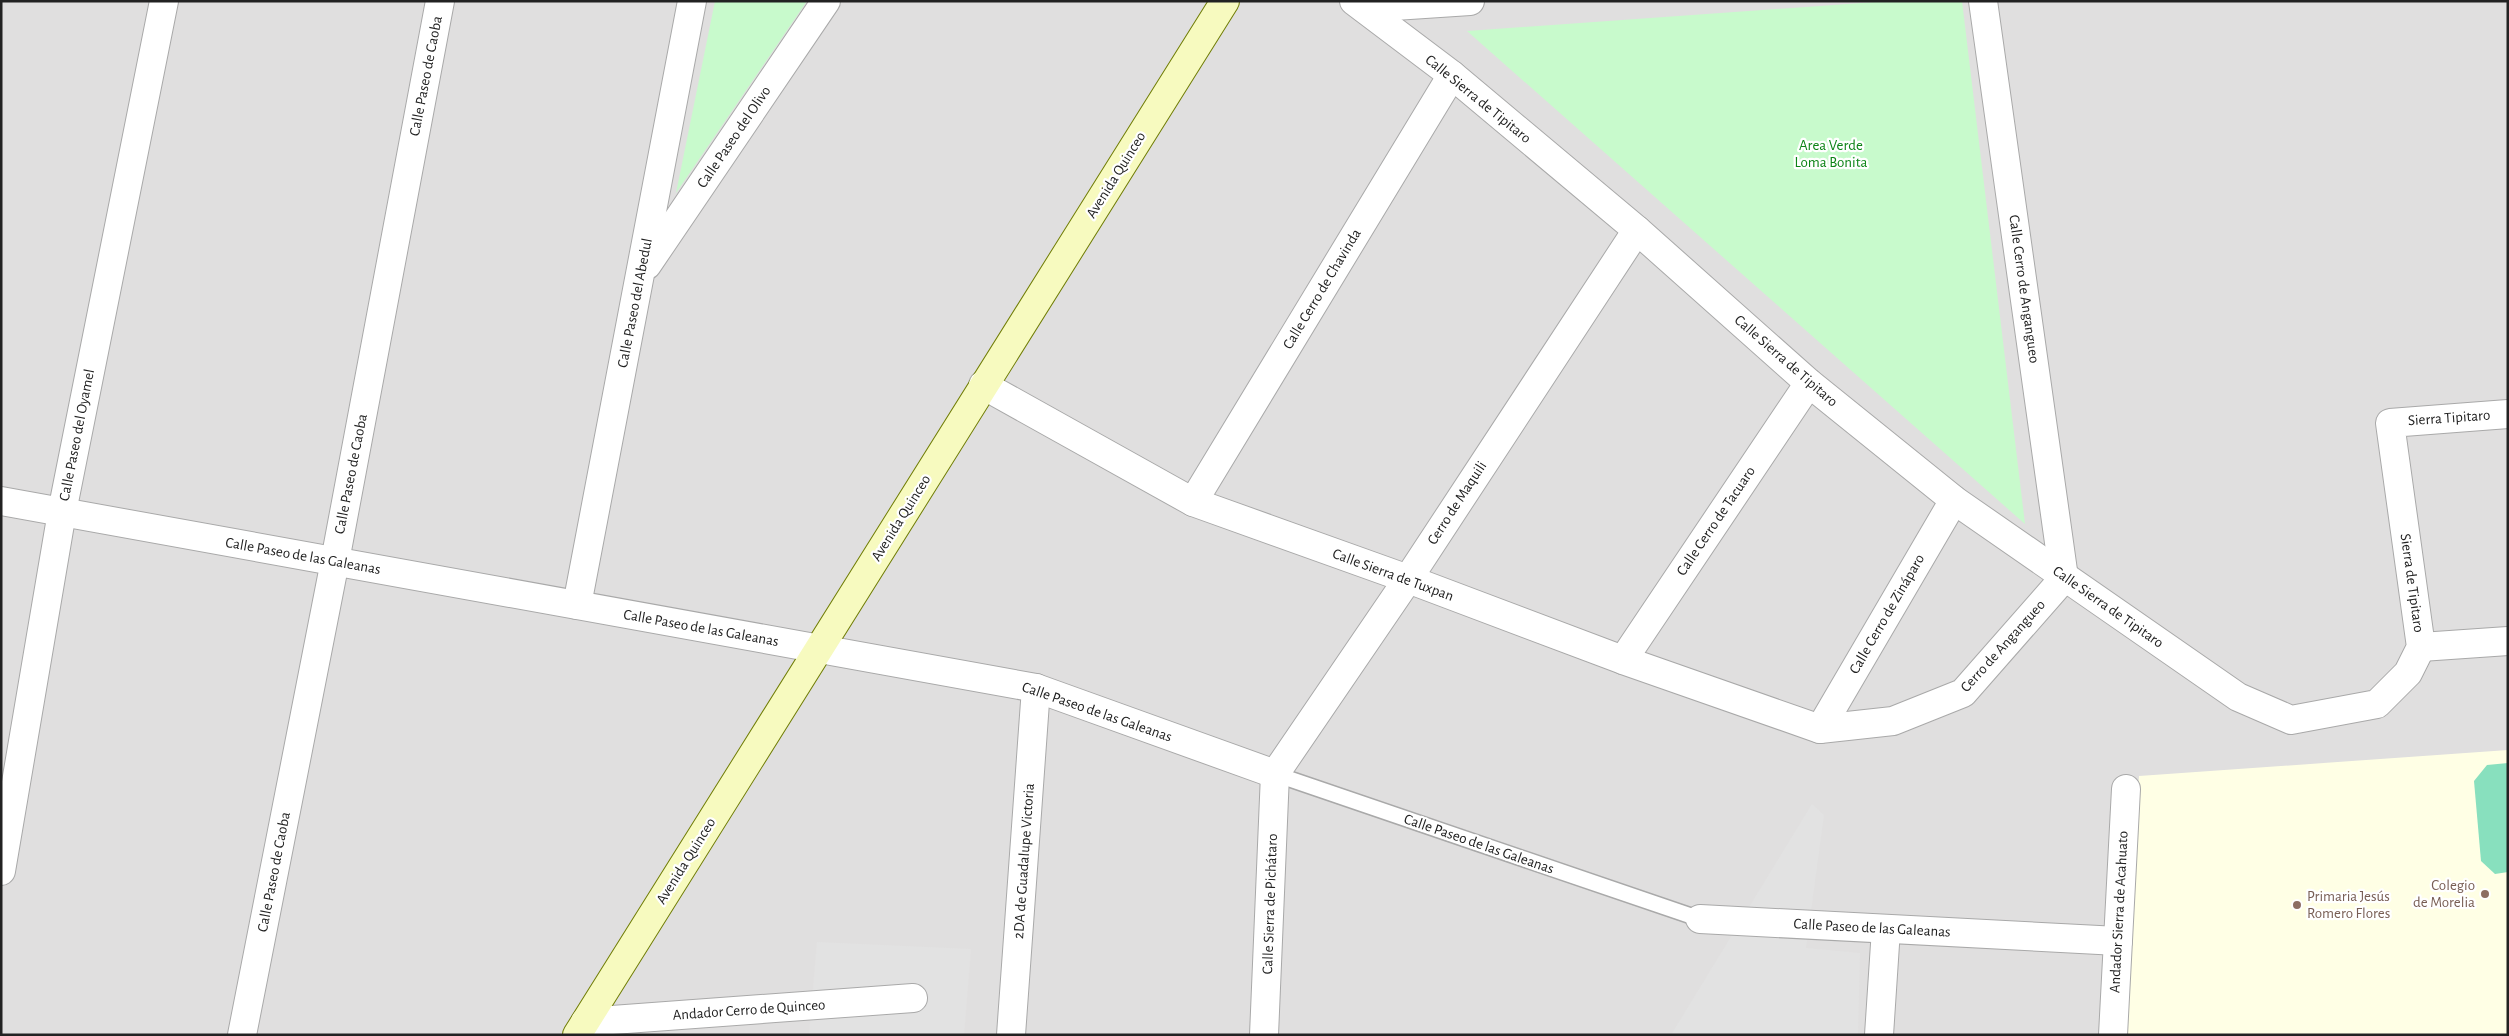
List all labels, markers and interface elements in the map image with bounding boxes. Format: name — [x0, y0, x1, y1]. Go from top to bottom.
street label: Calle Paseo de Caoba — [407, 15, 445, 137]
street label: Calle Sierra de Tipitaro — [1422, 52, 1534, 146]
street label: Calle Paseo del Olivo — [694, 83, 774, 191]
street label: Avenida Quinceo — [1083, 129, 1149, 221]
park label: Area Verde Loma Bonita — [1795, 138, 1867, 170]
street label: Calle Cerro de Angangueo — [2006, 214, 2042, 364]
street label: Calle Cerro de Chavinda — [1280, 226, 1364, 352]
street label: Calle Paseo del Abedul — [615, 237, 655, 369]
street label: Calle Sierra de Tipitaro — [1732, 312, 1840, 410]
street label: Calle Paseo del Oyamel — [57, 368, 97, 502]
street label: Sierra Tipitaro — [2407, 408, 2491, 428]
street label: Calle Paseo de Caoba — [332, 413, 370, 535]
street label: Cerro de Maquili — [1425, 459, 1489, 547]
street label: Calle Cerro de Tacuaro — [1674, 464, 1758, 578]
street label: Avenida Quinceo — [868, 472, 934, 564]
street label: Sierra de Tipitaro — [2398, 533, 2426, 633]
street label: Calle Paseo de las Galeanas — [224, 535, 382, 577]
street label: Calle Sierra de Tuxpan — [1330, 546, 1456, 604]
street label: Calle Cerro de Zináparo — [1847, 552, 1927, 676]
street label: Calle Sierra de Tipitaro — [2050, 563, 2166, 651]
street label: Cerro de Angangueo — [1958, 597, 2048, 695]
street label: Calle Paseo de las Galeanas — [622, 607, 780, 649]
street label: Calle Paseo de las Galeanas — [1020, 679, 1174, 745]
street label: 2DA de Guadalupe Victoria — [1011, 783, 1037, 939]
street label: Calle Paseo de Caoba — [255, 811, 293, 933]
street label: Calle Paseo de las Galeanas — [1402, 811, 1556, 877]
street label: Avenida Quinceo — [653, 815, 719, 907]
street label: Andador Sierra de Acahuato — [2107, 831, 2131, 993]
street label: Calle Sierra de Pichátaro — [1260, 833, 1280, 975]
place label: Colegio de Morelia — [2413, 878, 2475, 910]
marker: Colegio de Morelia — [2479, 888, 2491, 900]
place label: Primaria Jesús Romero Flores — [2307, 889, 2390, 921]
marker: Primaria Jesús Romero Flores — [2291, 899, 2303, 911]
street label: Calle Paseo de las Galeanas — [1793, 916, 1951, 940]
street label: Andador Cerro de Quinceo — [672, 997, 826, 1023]

